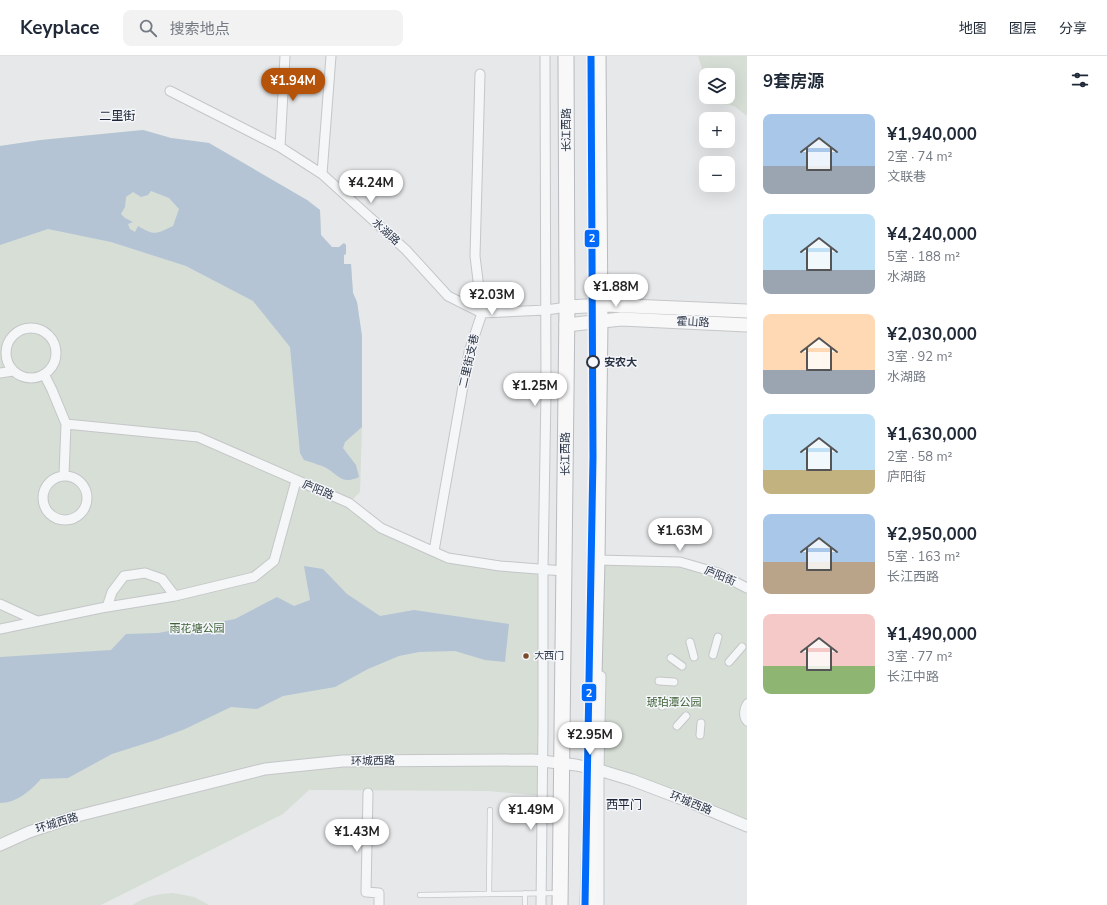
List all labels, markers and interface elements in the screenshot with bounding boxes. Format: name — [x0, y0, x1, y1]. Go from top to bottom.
search box — [123, 10, 403, 46]
text: Keyplace — [20, 15, 99, 41]
icon: search — [137, 17, 159, 39]
text: 搜索地点 — [169, 19, 229, 39]
text: 地图 — [959, 19, 987, 38]
text: 图层 — [1009, 19, 1037, 38]
text: 分享 — [1059, 19, 1087, 38]
pin: ¥1.94M — [260, 68, 326, 102]
map controls — [699, 68, 735, 192]
button: layers — [699, 68, 735, 104]
icon: filters — [1069, 69, 1091, 91]
text: 9套房源 — [763, 70, 824, 93]
text: ¥1.94M — [270, 72, 316, 90]
district label: 二里街 — [99, 108, 135, 124]
street label: 长江西路 — [559, 108, 574, 152]
button: + — [699, 112, 735, 148]
text: ¥1,940,000 — [887, 123, 977, 146]
icon: home — [795, 130, 843, 178]
text: 2室 · 74 m² — [887, 148, 952, 166]
button: − — [699, 156, 735, 192]
text: 文联巷 — [887, 168, 926, 186]
pin: ¥4.24M — [338, 170, 404, 204]
text: ¥4.24M — [348, 174, 394, 192]
street label: 水湖路 — [369, 215, 403, 249]
text: ¥4,240,000 — [887, 223, 977, 246]
line badge: 2 — [584, 229, 600, 248]
icon: home — [795, 230, 843, 278]
text: 2 — [589, 231, 596, 246]
text: 5室 · 188 m² — [887, 248, 960, 266]
text: 水湖路 — [887, 268, 926, 286]
pin: ¥1.88M — [583, 274, 649, 308]
text: ¥1.88M — [593, 278, 639, 296]
pin: ¥2.03M — [459, 282, 525, 316]
text: ¥2.03M — [469, 286, 515, 304]
street label: 霍山路 — [676, 314, 710, 330]
text: ¥2,030,000 — [887, 323, 977, 346]
icon: home — [795, 330, 843, 378]
street label: 二里街支巷 — [456, 333, 482, 389]
text: 3室 · 92 m² — [887, 348, 952, 366]
marker: 安农大 — [586, 355, 600, 369]
place label: 安农大 — [604, 355, 637, 370]
text: 水湖路 — [887, 368, 926, 386]
pin: ¥1.25M — [502, 373, 568, 407]
text: ¥1.25M — [512, 377, 558, 395]
text: ¥1,630,000 — [887, 423, 977, 446]
icon: home — [795, 430, 843, 478]
street label: 长江西路 — [558, 432, 573, 476]
text: 2室 · 58 m² — [887, 448, 952, 466]
text: 庐阳街 — [887, 468, 926, 486]
street label: 庐阳路 — [300, 477, 336, 503]
pin: ¥1.63M — [647, 518, 713, 552]
text: ¥1.63M — [657, 522, 703, 540]
text: ¥2,950,000 — [887, 523, 977, 546]
icon: home — [795, 530, 843, 578]
text: 5室 · 163 m² — [887, 548, 960, 566]
street label: 庐阳街 — [702, 563, 738, 589]
text: 长江西路 — [887, 568, 939, 586]
park label: 雨花塘公园 — [170, 621, 225, 636]
text: ¥1,490,000 — [887, 623, 977, 646]
icon: home — [795, 630, 843, 678]
text: 3室 · 77 m² — [887, 648, 952, 666]
place label: 大西门 — [534, 649, 564, 663]
marker: 大西门 — [521, 651, 531, 661]
text: 长江中路 — [887, 668, 939, 686]
line badge: 2 — [581, 683, 597, 702]
text: 2 — [586, 686, 593, 701]
park label: 琥珀潭公园 — [647, 695, 702, 710]
pin: ¥2.95M — [557, 722, 623, 756]
text: ¥2.95M — [567, 726, 613, 744]
street label: 环城西路 — [351, 753, 395, 769]
street label: 环城西路 — [668, 788, 714, 818]
pin: ¥1.49M — [498, 797, 564, 831]
district label: 西平门 — [606, 797, 642, 813]
text: ¥1.49M — [508, 801, 554, 819]
street label: 环城西路 — [34, 809, 80, 837]
pin: ¥1.43M — [324, 819, 390, 853]
text: ¥1.43M — [334, 823, 380, 841]

